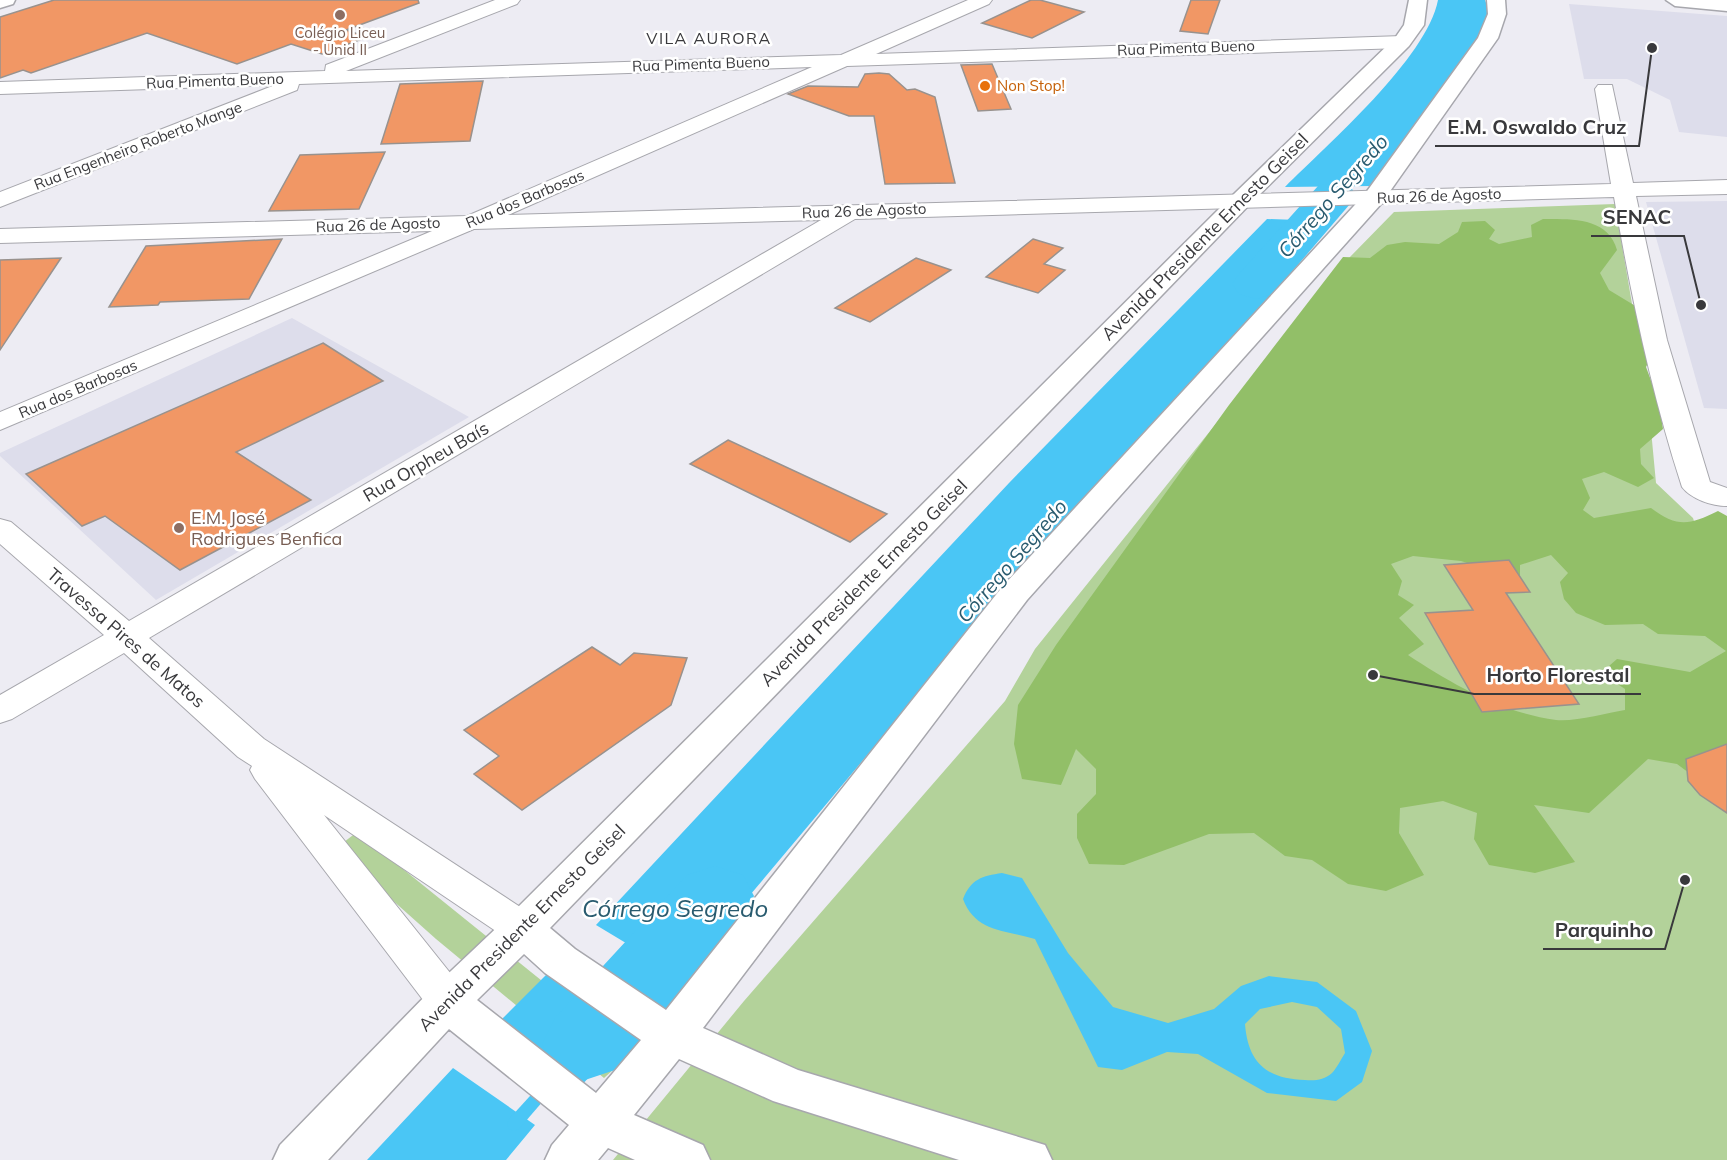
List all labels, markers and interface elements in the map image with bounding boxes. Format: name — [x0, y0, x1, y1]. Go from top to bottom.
marker: Colégio Liceu - Unid II — [333, 8, 347, 22]
place label: Colégio Liceu - Unid II — [295, 23, 385, 59]
district label: VILA AURORA — [646, 28, 772, 48]
street label: Rua Pimenta Bueno — [1117, 36, 1255, 59]
street label: Rua Pimenta Bueno — [632, 52, 770, 75]
street label: Rua Pimenta Bueno — [146, 69, 284, 92]
place label: Non Stop! — [997, 76, 1065, 95]
marker: Non Stop! — [978, 79, 992, 93]
street label: Rua Engenheiro Roberto Mange — [31, 97, 244, 194]
callout: E.M. Oswaldo Cruz — [1435, 108, 1639, 146]
text: E.M. Oswaldo Cruz — [1447, 114, 1627, 139]
street label: Avenida Presidente Ernesto Geisel — [1096, 128, 1313, 345]
water label: Córrego Segredo — [1272, 129, 1393, 262]
street label: Rua dos Barbosas — [463, 165, 587, 232]
street label: Rua 26 de Agosto — [1376, 184, 1502, 207]
callout: SENAC — [1591, 198, 1684, 236]
street label: Rua 26 de Agosto — [801, 199, 927, 222]
text: SENAC — [1603, 204, 1671, 229]
street label: Rua 26 de Agosto — [315, 213, 441, 236]
street label: Rua dos Barbosas — [16, 355, 140, 422]
street label: Rua Orpheu Baís — [359, 416, 493, 507]
street label: Avenida Presidente Ernesto Geisel — [755, 474, 972, 691]
water label: Córrego Segredo — [951, 494, 1072, 627]
place label: E.M. José Rodrigues Benfica — [191, 506, 342, 550]
marker: E.M. José Rodrigues Benfica — [172, 521, 186, 535]
street label: Travessa Pires de Matos — [43, 563, 210, 713]
callout: Horto Florestal — [1474, 656, 1641, 694]
text: Horto Florestal — [1487, 662, 1629, 687]
street label: Avenida Presidente Ernesto Geisel — [413, 819, 630, 1036]
water label: Córrego Segredo — [582, 893, 768, 923]
callout: Parquinho — [1543, 911, 1665, 949]
text: Parquinho — [1555, 917, 1653, 942]

